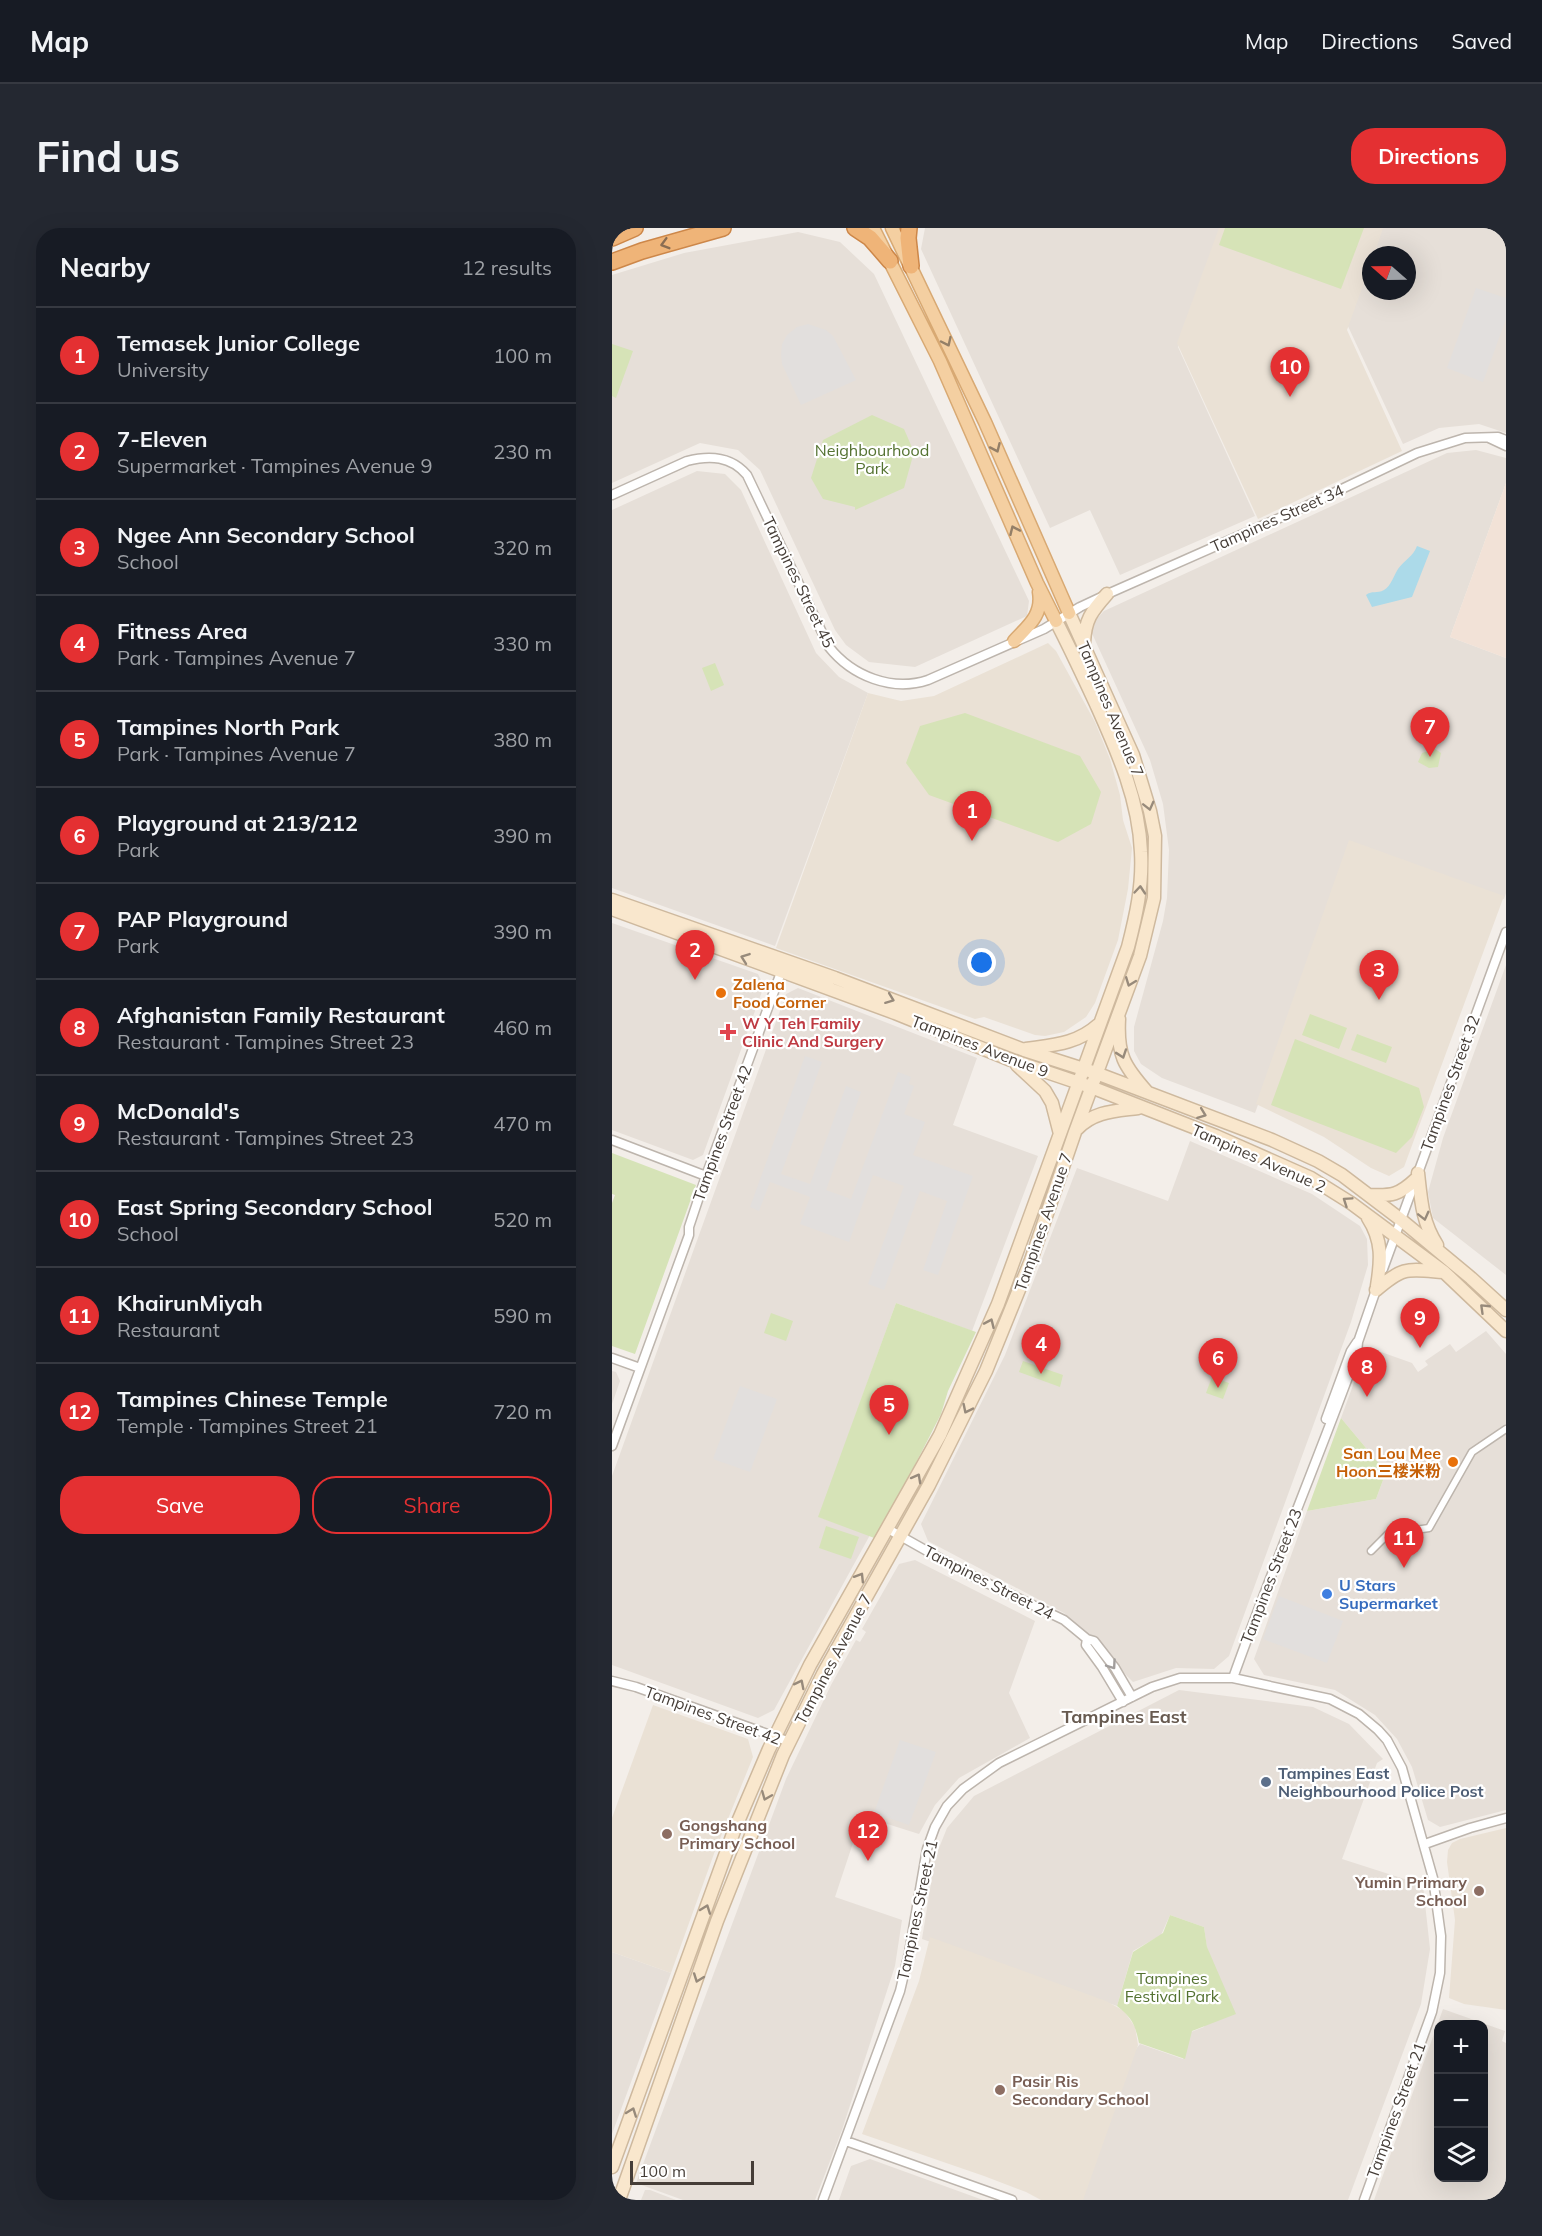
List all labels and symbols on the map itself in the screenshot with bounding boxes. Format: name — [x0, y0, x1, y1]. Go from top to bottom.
one-way arrow — [660, 237, 671, 249]
north arrow — [1362, 246, 1416, 300]
one-way arrow — [940, 336, 952, 347]
pin: 10 — [1270, 348, 1310, 397]
park label: Neighbourhood Park — [815, 440, 929, 478]
one-way arrow — [989, 441, 1001, 452]
street label: Tampines Street 34 — [1207, 480, 1347, 556]
street label: Tampines Street 45 — [759, 513, 839, 651]
one-way arrow — [1009, 525, 1021, 536]
street label: Tampines Avenue 7 — [1073, 638, 1149, 780]
pin: 7 — [1410, 708, 1450, 757]
pin: 1 — [952, 792, 992, 841]
one-way arrow — [1141, 801, 1154, 811]
one-way arrow — [1133, 885, 1146, 894]
pin: 2 — [676, 930, 715, 980]
your location — [967, 948, 996, 977]
pin: 3 — [1360, 950, 1398, 1000]
one-way arrow — [740, 953, 751, 966]
place label: Zalena Food Corner — [733, 974, 827, 1012]
one-way arrow — [1125, 976, 1137, 987]
marker: Zalena Food Corner — [714, 986, 728, 1000]
one-way arrow — [884, 992, 895, 1004]
street label: Tampines Avenue 9 — [909, 1011, 1051, 1081]
street label: Tampines Street 32 — [1416, 1012, 1484, 1154]
place label: W Y Teh Family Clinic And Surgery — [742, 1013, 884, 1051]
marker: W Y Teh Family Clinic And Surgery — [719, 1023, 737, 1041]
one-way arrow — [1115, 1049, 1128, 1059]
street label: Tampines Street 42 — [688, 1062, 756, 1204]
one-way arrow — [1196, 1107, 1207, 1119]
street label: Tampines Avenue 2 — [1189, 1119, 1329, 1197]
street label: Tampines Avenue 7 — [1010, 1150, 1076, 1294]
one-way arrow — [1343, 1196, 1353, 1208]
one-way arrow — [1416, 1211, 1429, 1221]
pin: 9 — [1400, 1298, 1440, 1348]
one-way arrow — [1480, 1304, 1491, 1315]
one-way arrow — [983, 1318, 995, 1329]
pin: 4 — [1022, 1324, 1060, 1374]
pin: 6 — [1198, 1338, 1238, 1388]
pin: 8 — [1348, 1348, 1386, 1397]
pin: 5 — [870, 1386, 908, 1435]
one-way arrow — [963, 1403, 975, 1414]
place label: San Lou Mee Hoon三楼米粉 — [1336, 1443, 1441, 1481]
marker: San Lou Mee Hoon三楼米粉 — [1446, 1455, 1460, 1469]
one-way arrow — [910, 1474, 921, 1484]
street label: Tampines Street 23 — [1236, 1506, 1306, 1646]
pin: 11 — [1384, 1518, 1424, 1568]
street label: Tampines Street 24 — [921, 1541, 1058, 1624]
one-way arrow — [852, 1572, 863, 1583]
place label: U Stars Supermarket — [1339, 1575, 1438, 1613]
marker: U Stars Supermarket — [1320, 1587, 1334, 1601]
street label: Tampines Avenue 7 — [790, 1590, 876, 1728]
one-way arrow — [1105, 1659, 1116, 1670]
one-way arrow — [793, 1679, 804, 1690]
street label: Tampines Street 42 — [642, 1681, 784, 1749]
district label: Tampines East — [1061, 1705, 1187, 1728]
place label: Tampines East Neighbourhood Police Post — [1278, 1763, 1484, 1801]
marker: Tampines East Neighbourhood Police Post — [1259, 1775, 1273, 1789]
one-way arrow — [761, 1790, 773, 1801]
pin: 12 — [848, 1812, 888, 1861]
place label: Gongshang Primary School — [679, 1815, 795, 1853]
marker: Gongshang Primary School — [660, 1827, 674, 1841]
street label: Tampines Street 21 — [892, 1838, 942, 1982]
place label: Yumin Primary School — [1354, 1872, 1467, 1910]
marker: Yumin Primary School — [1472, 1884, 1486, 1898]
one-way arrow — [699, 1904, 712, 1915]
park label: Tampines Festival Park — [1125, 1968, 1220, 2006]
one-way arrow — [692, 1973, 705, 1983]
street label: Tampines Street 21 — [1362, 2039, 1430, 2181]
place label: Pasir Ris Secondary School — [1012, 2071, 1149, 2109]
marker: Pasir Ris Secondary School — [993, 2083, 1007, 2097]
one-way arrow — [625, 2107, 637, 2118]
scale bar — [630, 2158, 754, 2186]

